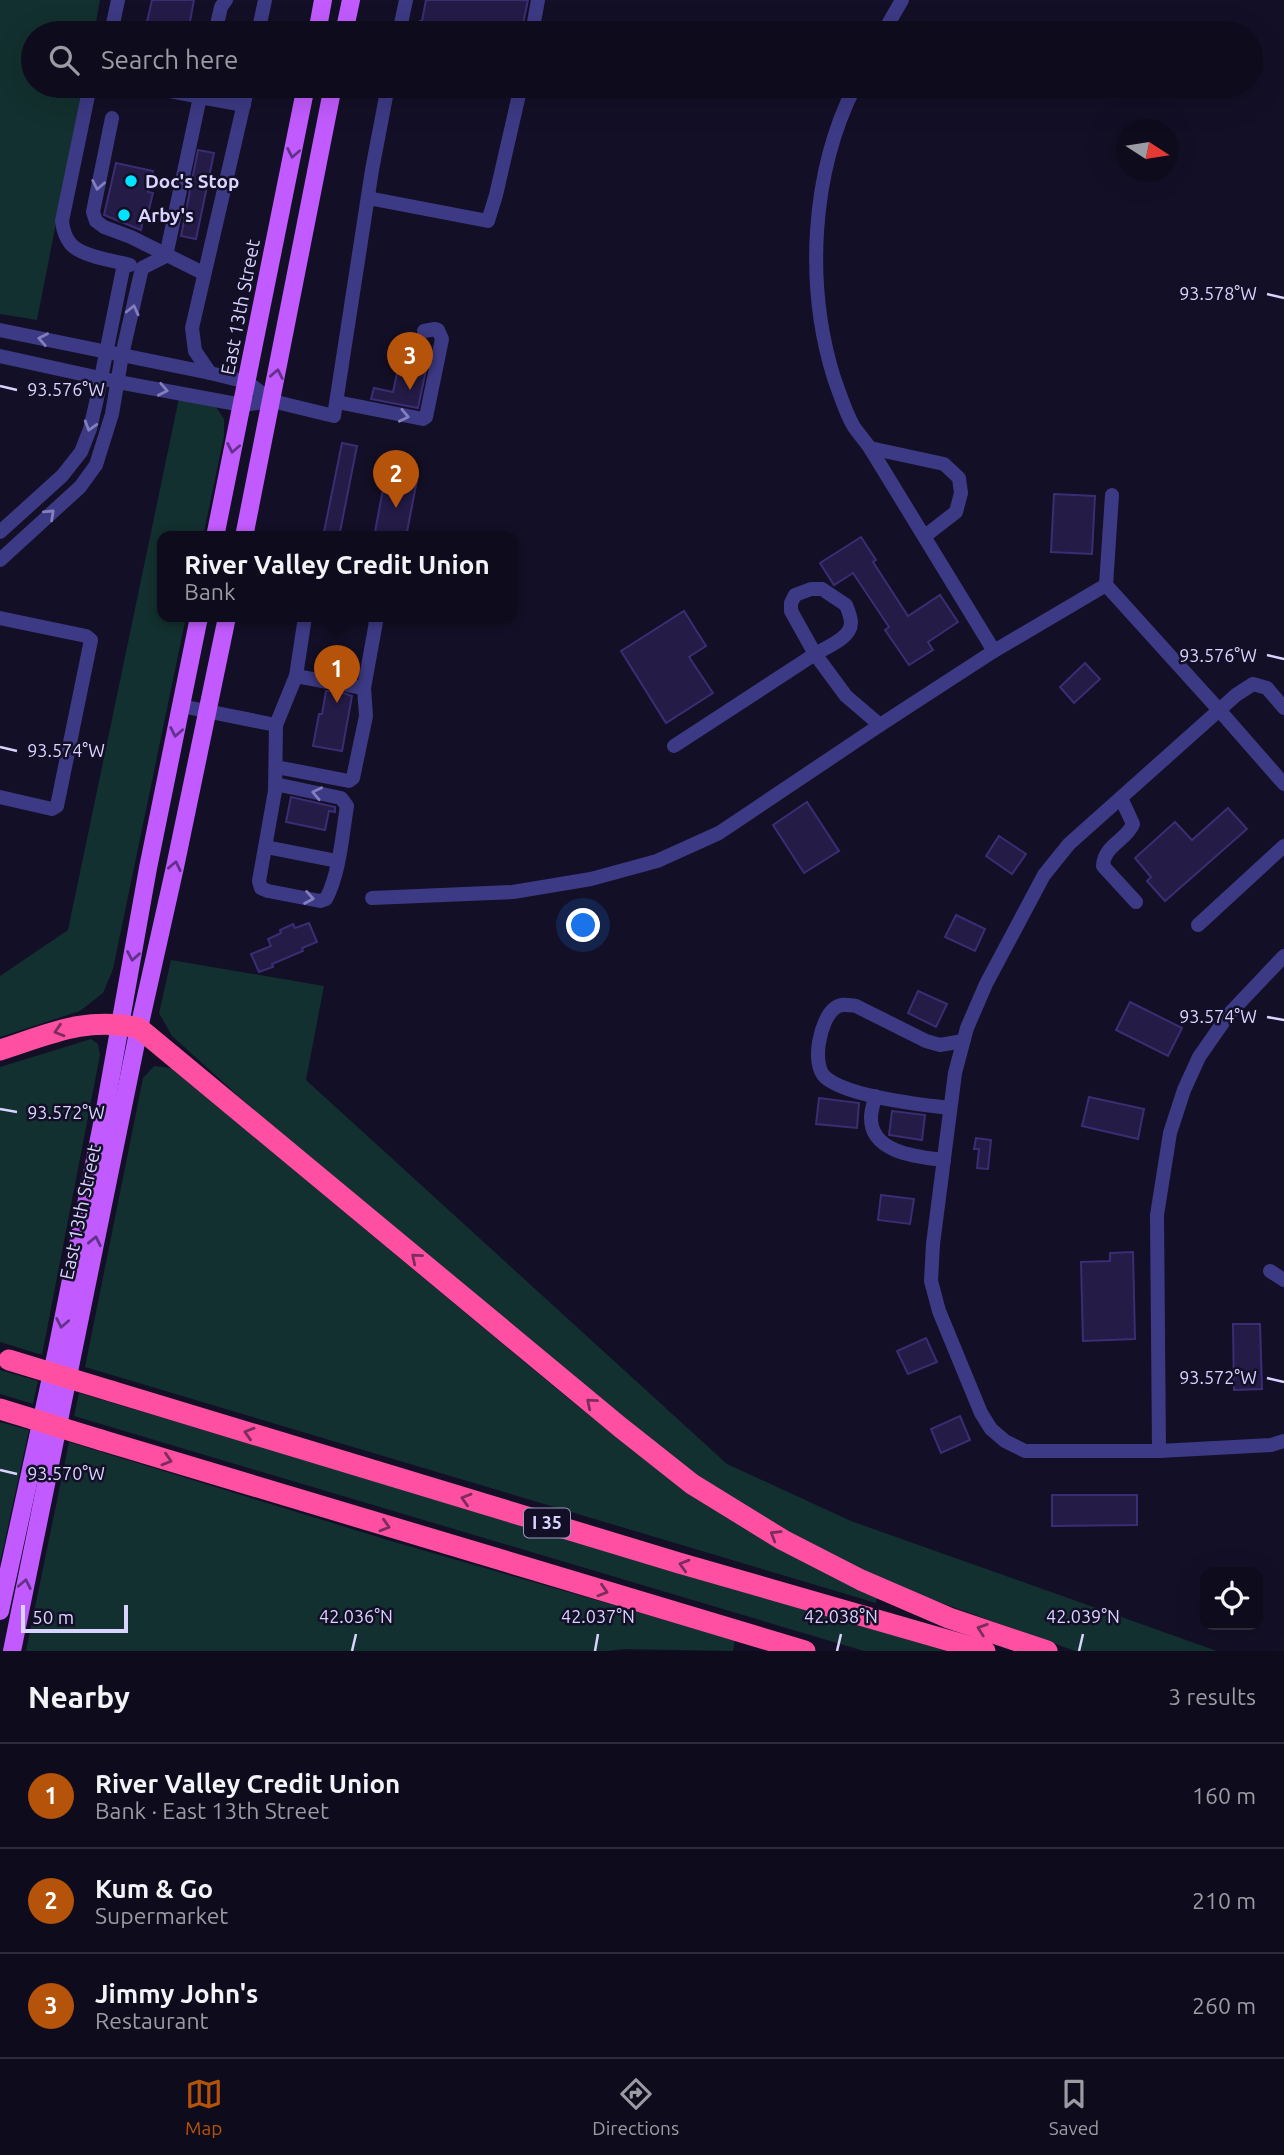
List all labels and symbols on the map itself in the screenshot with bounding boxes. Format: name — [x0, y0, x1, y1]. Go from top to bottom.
north arrow — [1116, 119, 1179, 182]
one-way arrow — [286, 147, 301, 159]
place label: Doc's Stop — [145, 170, 239, 192]
marker: Doc's Stop — [123, 173, 139, 189]
one-way arrow — [92, 179, 107, 191]
place label: Arby's — [138, 204, 194, 226]
marker: Arby's — [116, 207, 132, 223]
street label: East 13th Street — [216, 237, 264, 377]
text: 93.578°W — [1179, 283, 1257, 303]
one-way arrow — [124, 304, 139, 316]
one-way arrow — [37, 332, 49, 347]
pin: 3 — [387, 332, 433, 390]
one-way arrow — [269, 368, 284, 380]
text: 93.576°W — [27, 379, 105, 399]
one-way arrow — [157, 382, 169, 397]
one-way arrow — [398, 407, 410, 422]
one-way arrow — [84, 420, 99, 432]
one-way arrow — [227, 442, 242, 454]
pin: 2 — [373, 450, 419, 508]
one-way arrow — [42, 510, 55, 522]
pin: 1 — [314, 645, 360, 703]
text: 93.576°W — [1179, 645, 1257, 665]
one-way arrow — [169, 726, 184, 738]
text: 93.574°W — [27, 740, 105, 760]
one-way arrow — [311, 786, 323, 801]
one-way arrow — [167, 860, 182, 872]
one-way arrow — [303, 890, 315, 905]
your location — [566, 908, 600, 942]
one-way arrow — [126, 950, 141, 961]
text: 93.574°W — [1179, 1006, 1257, 1026]
one-way arrow — [54, 1022, 66, 1037]
text: 93.572°W — [27, 1102, 105, 1122]
street label: East 13th Street — [55, 1142, 105, 1282]
one-way arrow — [86, 1235, 101, 1247]
one-way arrow — [411, 1253, 423, 1266]
one-way arrow — [55, 1317, 70, 1329]
text: 93.572°W — [1179, 1367, 1257, 1387]
one-way arrow — [586, 1399, 599, 1411]
one-way arrow — [243, 1426, 255, 1441]
one-way arrow — [160, 1452, 172, 1466]
text: 93.570°W — [27, 1463, 105, 1483]
one-way arrow — [461, 1492, 473, 1507]
road number: I 35 — [524, 1508, 570, 1538]
one-way arrow — [378, 1517, 390, 1532]
one-way arrow — [770, 1530, 783, 1543]
one-way arrow — [678, 1558, 690, 1573]
one-way arrow — [17, 1578, 32, 1590]
one-way arrow — [596, 1582, 608, 1597]
scale bar — [21, 1602, 128, 1634]
text: 42.036°N — [319, 1606, 393, 1626]
text: 42.037°N — [561, 1606, 635, 1626]
text: 42.038°N — [804, 1606, 878, 1626]
text: 42.039°N — [1046, 1606, 1120, 1626]
one-way arrow — [976, 1623, 989, 1637]

